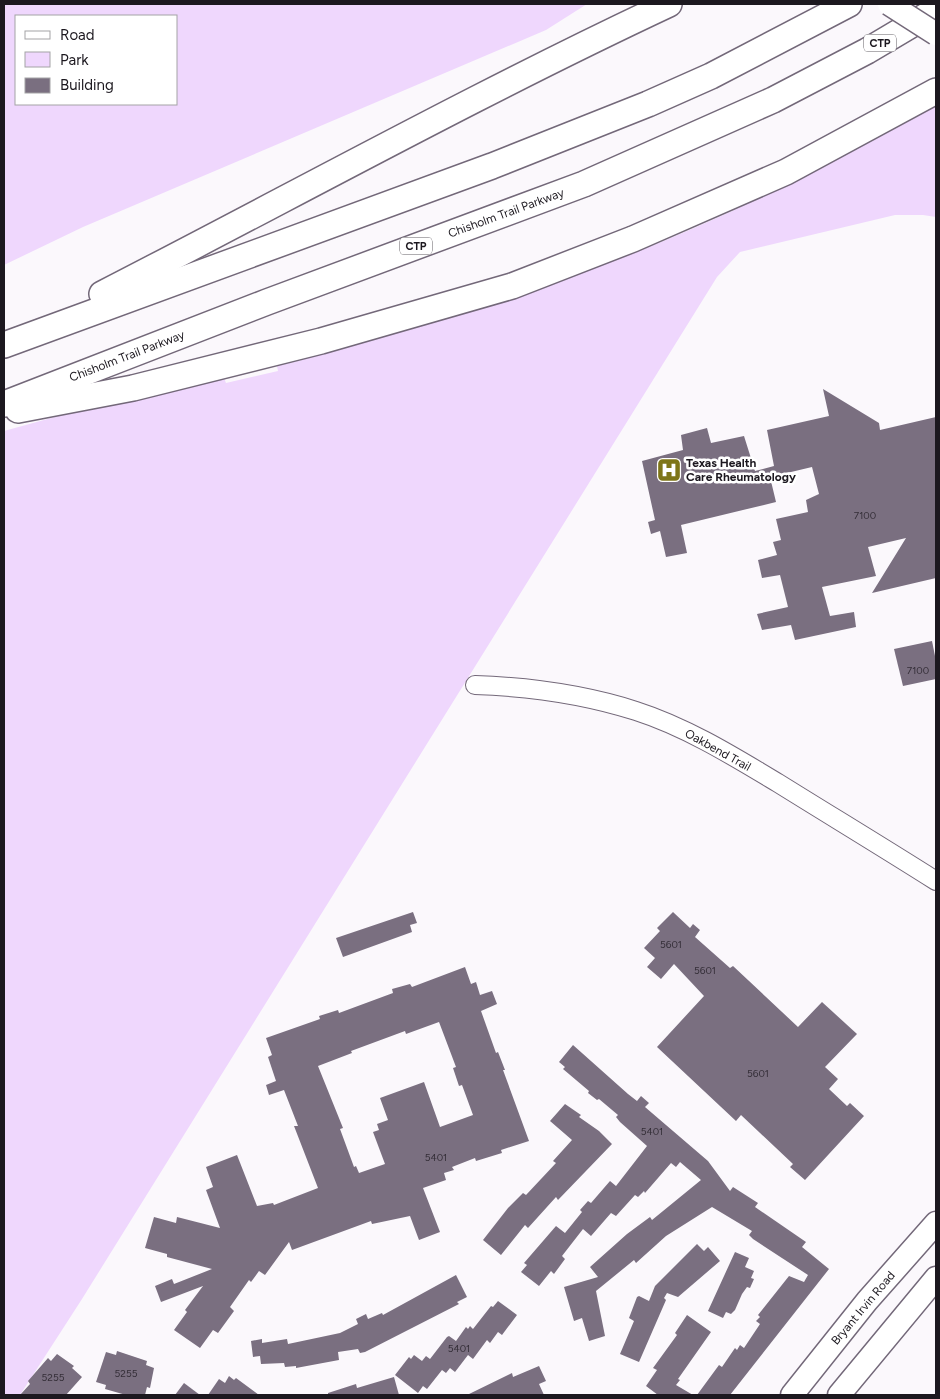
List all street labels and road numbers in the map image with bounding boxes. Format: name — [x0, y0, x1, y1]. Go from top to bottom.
road number: CTP — [864, 34, 896, 52]
street label: Chisholm Trail Parkway — [446, 185, 566, 240]
road number: CTP — [400, 238, 432, 255]
street label: Chisholm Trail Parkway — [67, 327, 187, 384]
street label: Oakbend Trail — [683, 726, 753, 774]
street label: Bryant Irvin Road — [828, 1268, 898, 1348]

